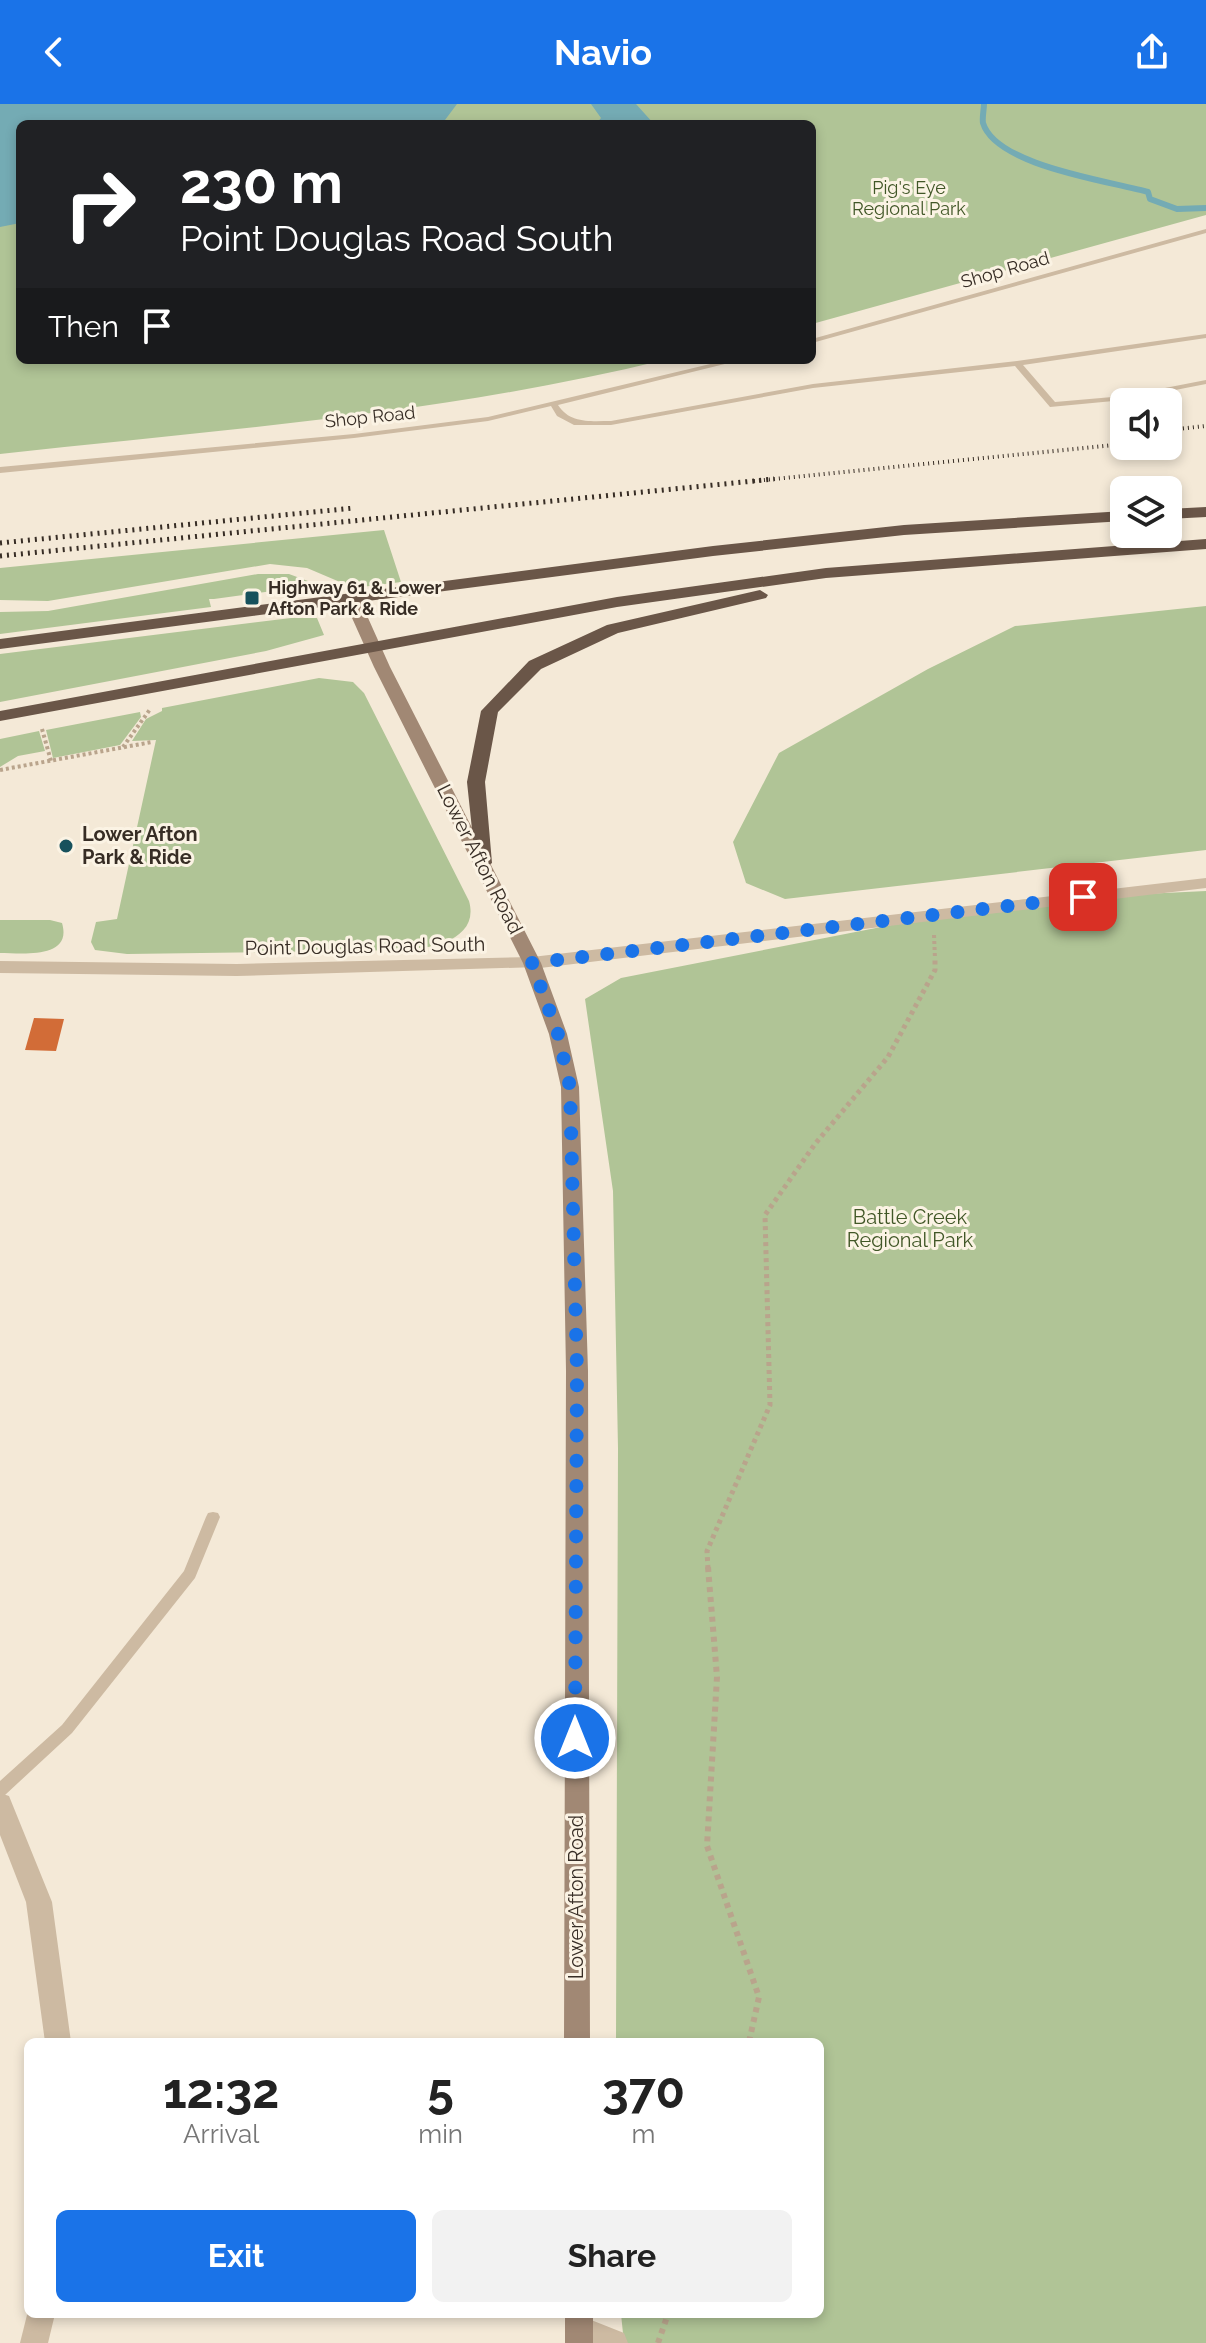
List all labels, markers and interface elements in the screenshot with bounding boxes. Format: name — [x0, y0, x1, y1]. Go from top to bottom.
icon: back — [32, 30, 76, 74]
icon: share — [1130, 30, 1174, 74]
text: Navio — [554, 31, 652, 73]
text: 230 m — [180, 150, 343, 216]
icon: right — [48, 152, 152, 256]
park label: Pig's Eye Regional Park — [852, 177, 966, 219]
text: Point Douglas Road South — [180, 217, 613, 259]
street label: Shop Road — [958, 247, 1051, 292]
icon: arrive — [135, 304, 179, 348]
text: Then — [48, 309, 119, 344]
map controls — [1110, 388, 1182, 548]
button: sound — [1110, 388, 1182, 460]
street label: Shop Road — [324, 401, 416, 432]
button: layers — [1110, 476, 1182, 548]
place label: Highway 61 & Lower Afton Park & Ride — [268, 577, 442, 619]
marker: Highway 61 & Lower Afton Park & Ride — [243, 589, 261, 607]
street label: Lower Afton Road — [432, 780, 528, 938]
place label: Lower Afton Park & Ride — [82, 822, 197, 869]
marker: Lower Afton Park & Ride — [57, 837, 75, 855]
pin — [1049, 863, 1117, 931]
icon: arrive — [1061, 875, 1105, 919]
street label: Point Douglas Road South — [244, 932, 486, 960]
park label: Battle Creek Regional Park — [847, 1205, 974, 1252]
position arrow — [533, 1696, 617, 1780]
street label: Lower Afton Road — [564, 1815, 588, 1979]
text: 12:32 — [163, 2063, 279, 2119]
text: 5 — [427, 2063, 454, 2119]
text: 370 — [602, 2063, 685, 2119]
text: Arrival — [183, 2119, 259, 2149]
text: min — [418, 2119, 463, 2149]
text: m — [632, 2119, 655, 2149]
button: Exit — [56, 2210, 416, 2302]
button: Share — [432, 2210, 792, 2302]

